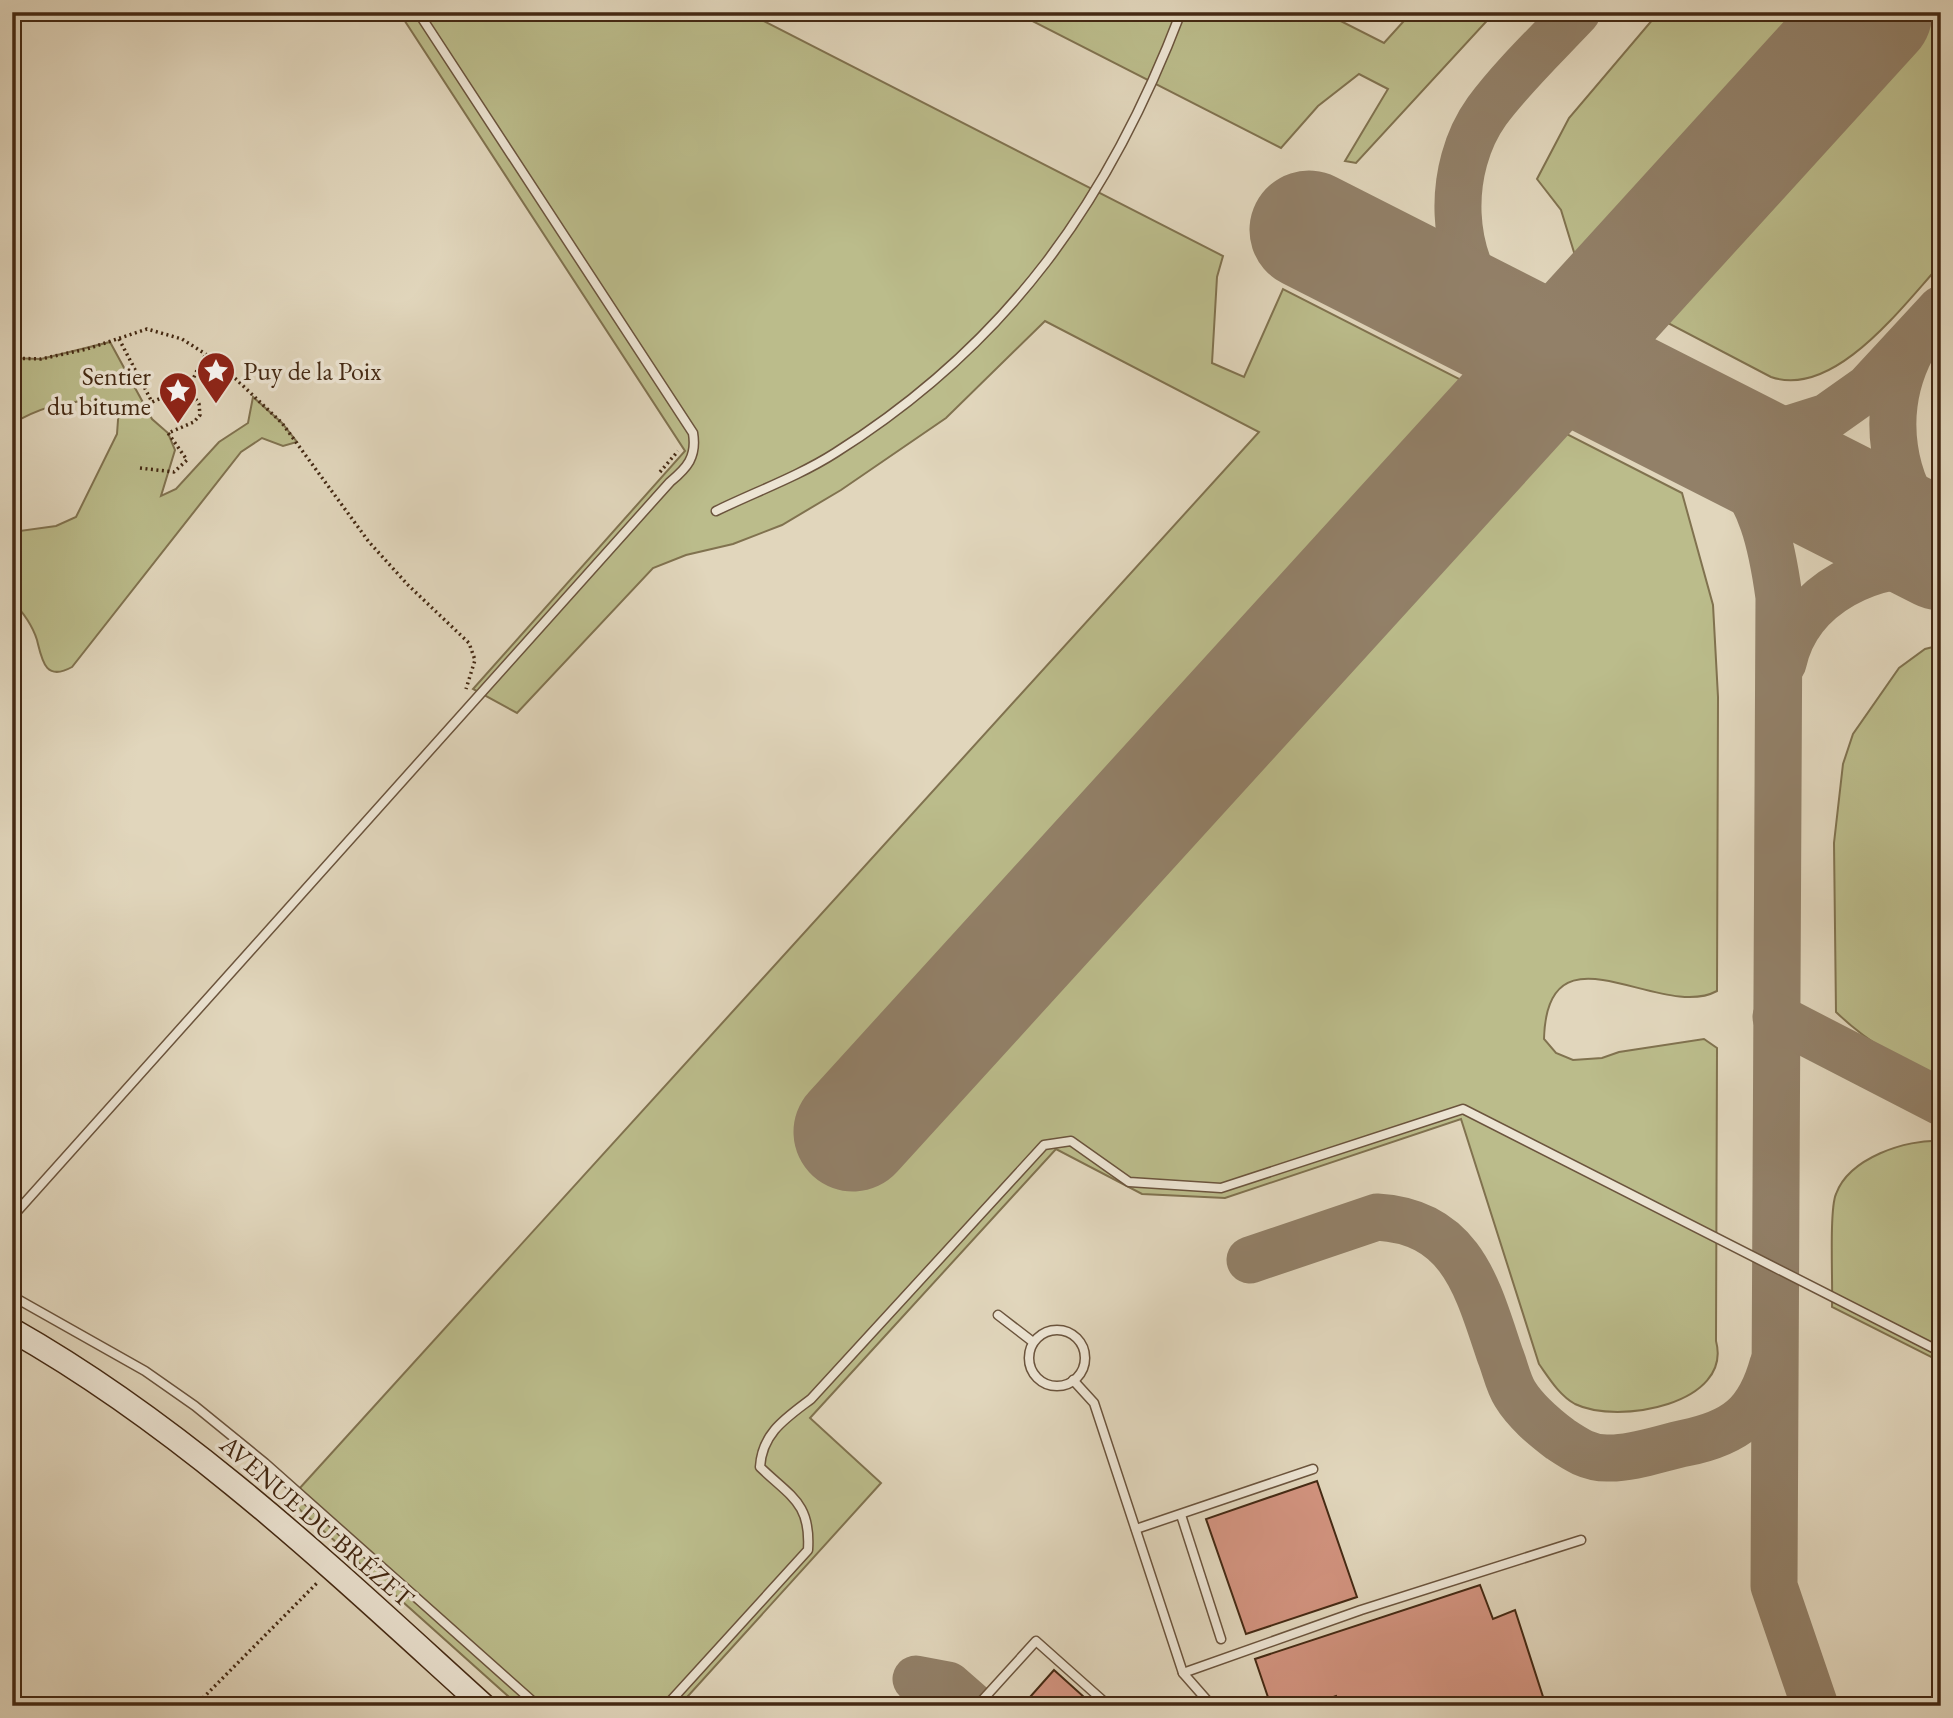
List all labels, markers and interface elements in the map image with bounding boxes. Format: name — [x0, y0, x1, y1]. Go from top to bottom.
place icon: Puy de la Poix — [195, 350, 237, 405]
place label: Puy de la Poix — [243, 354, 382, 388]
place label: Sentier du bitume — [47, 359, 151, 423]
place icon: Sentier du bitume — [157, 370, 199, 425]
street label: AVENUE DU BRÉZET — [212, 1427, 422, 1615]

